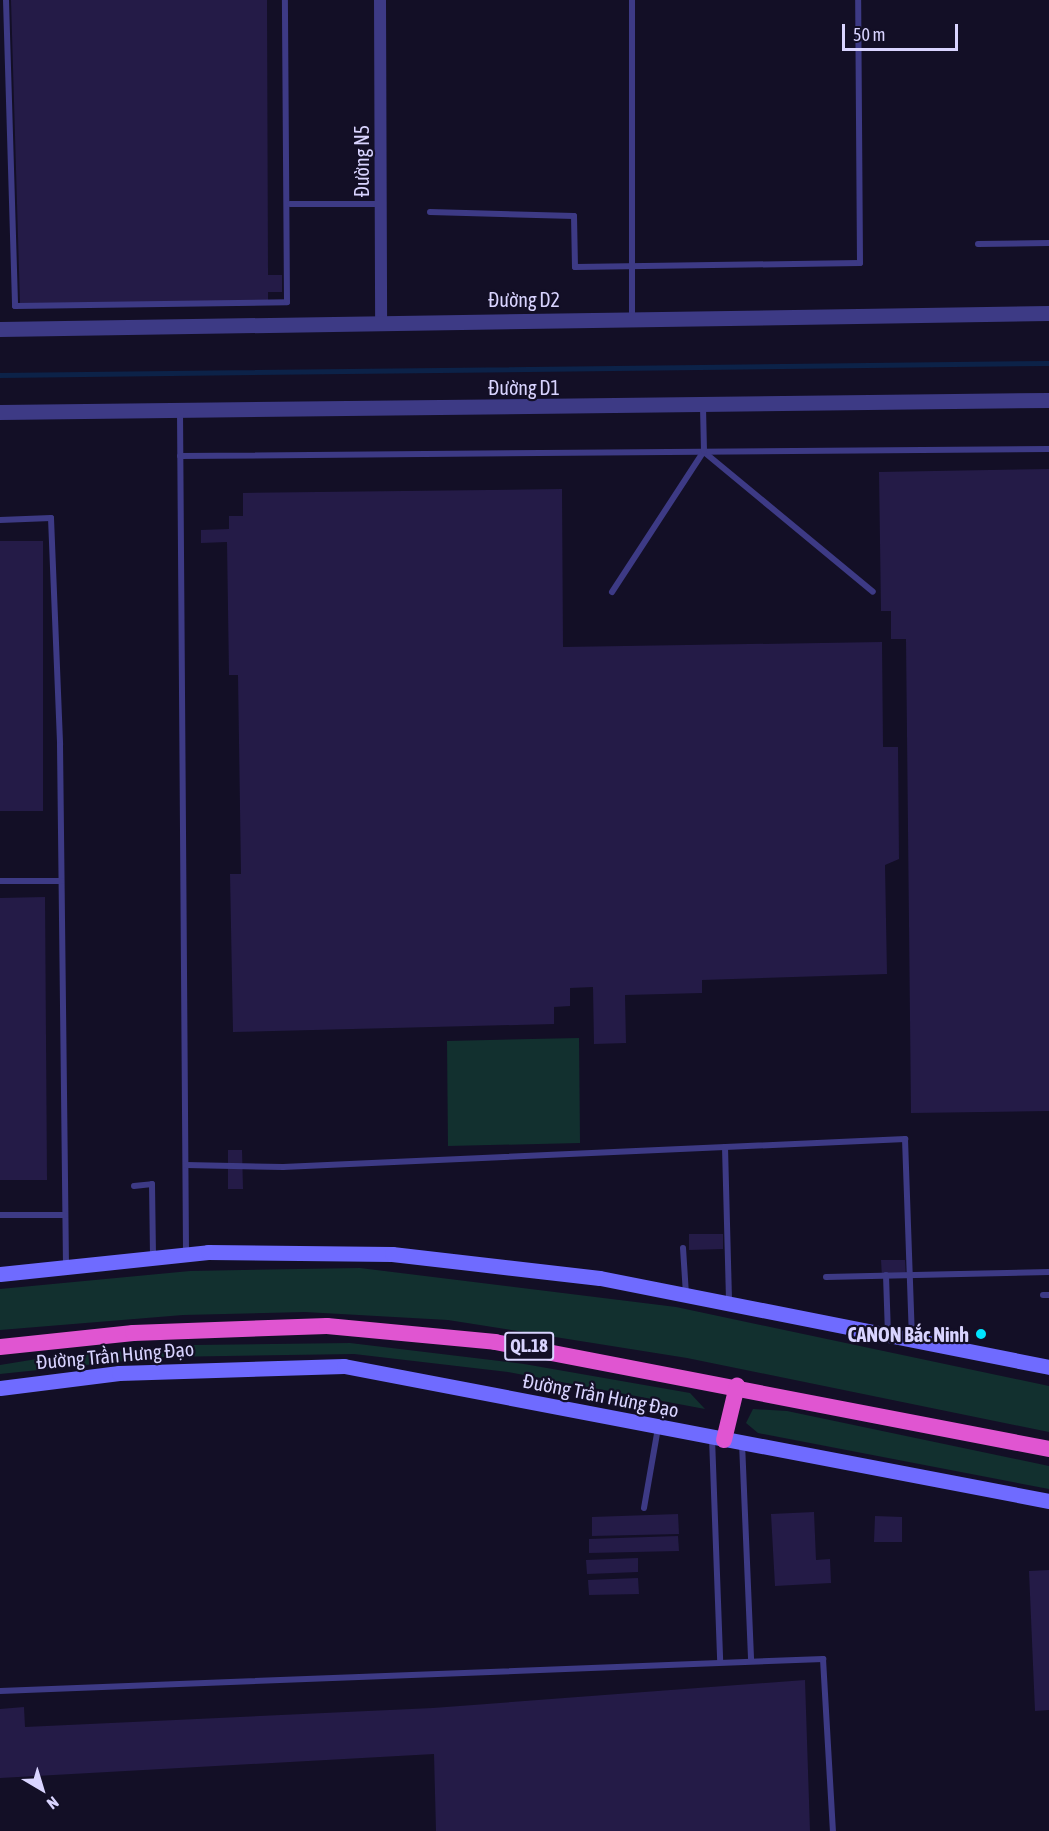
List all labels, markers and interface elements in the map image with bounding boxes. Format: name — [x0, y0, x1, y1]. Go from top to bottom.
scale bar — [845, 12, 960, 50]
text: 50 m — [853, 24, 885, 45]
street label: Đường N5 — [349, 125, 373, 197]
street label: Đường D2 — [488, 287, 560, 311]
street label: Đường D1 — [488, 375, 560, 399]
place label: CANON Bắc Ninh — [847, 1322, 969, 1346]
marker: CANON Bắc Ninh — [974, 1327, 988, 1341]
road number: QL.18 — [504, 1331, 554, 1361]
street label: Đường Trần Hưng Đạo — [35, 1336, 195, 1374]
street label: Đường Trần Hưng Đạo — [521, 1368, 681, 1422]
north arrow — [12, 1759, 72, 1819]
text: N — [44, 1793, 62, 1813]

